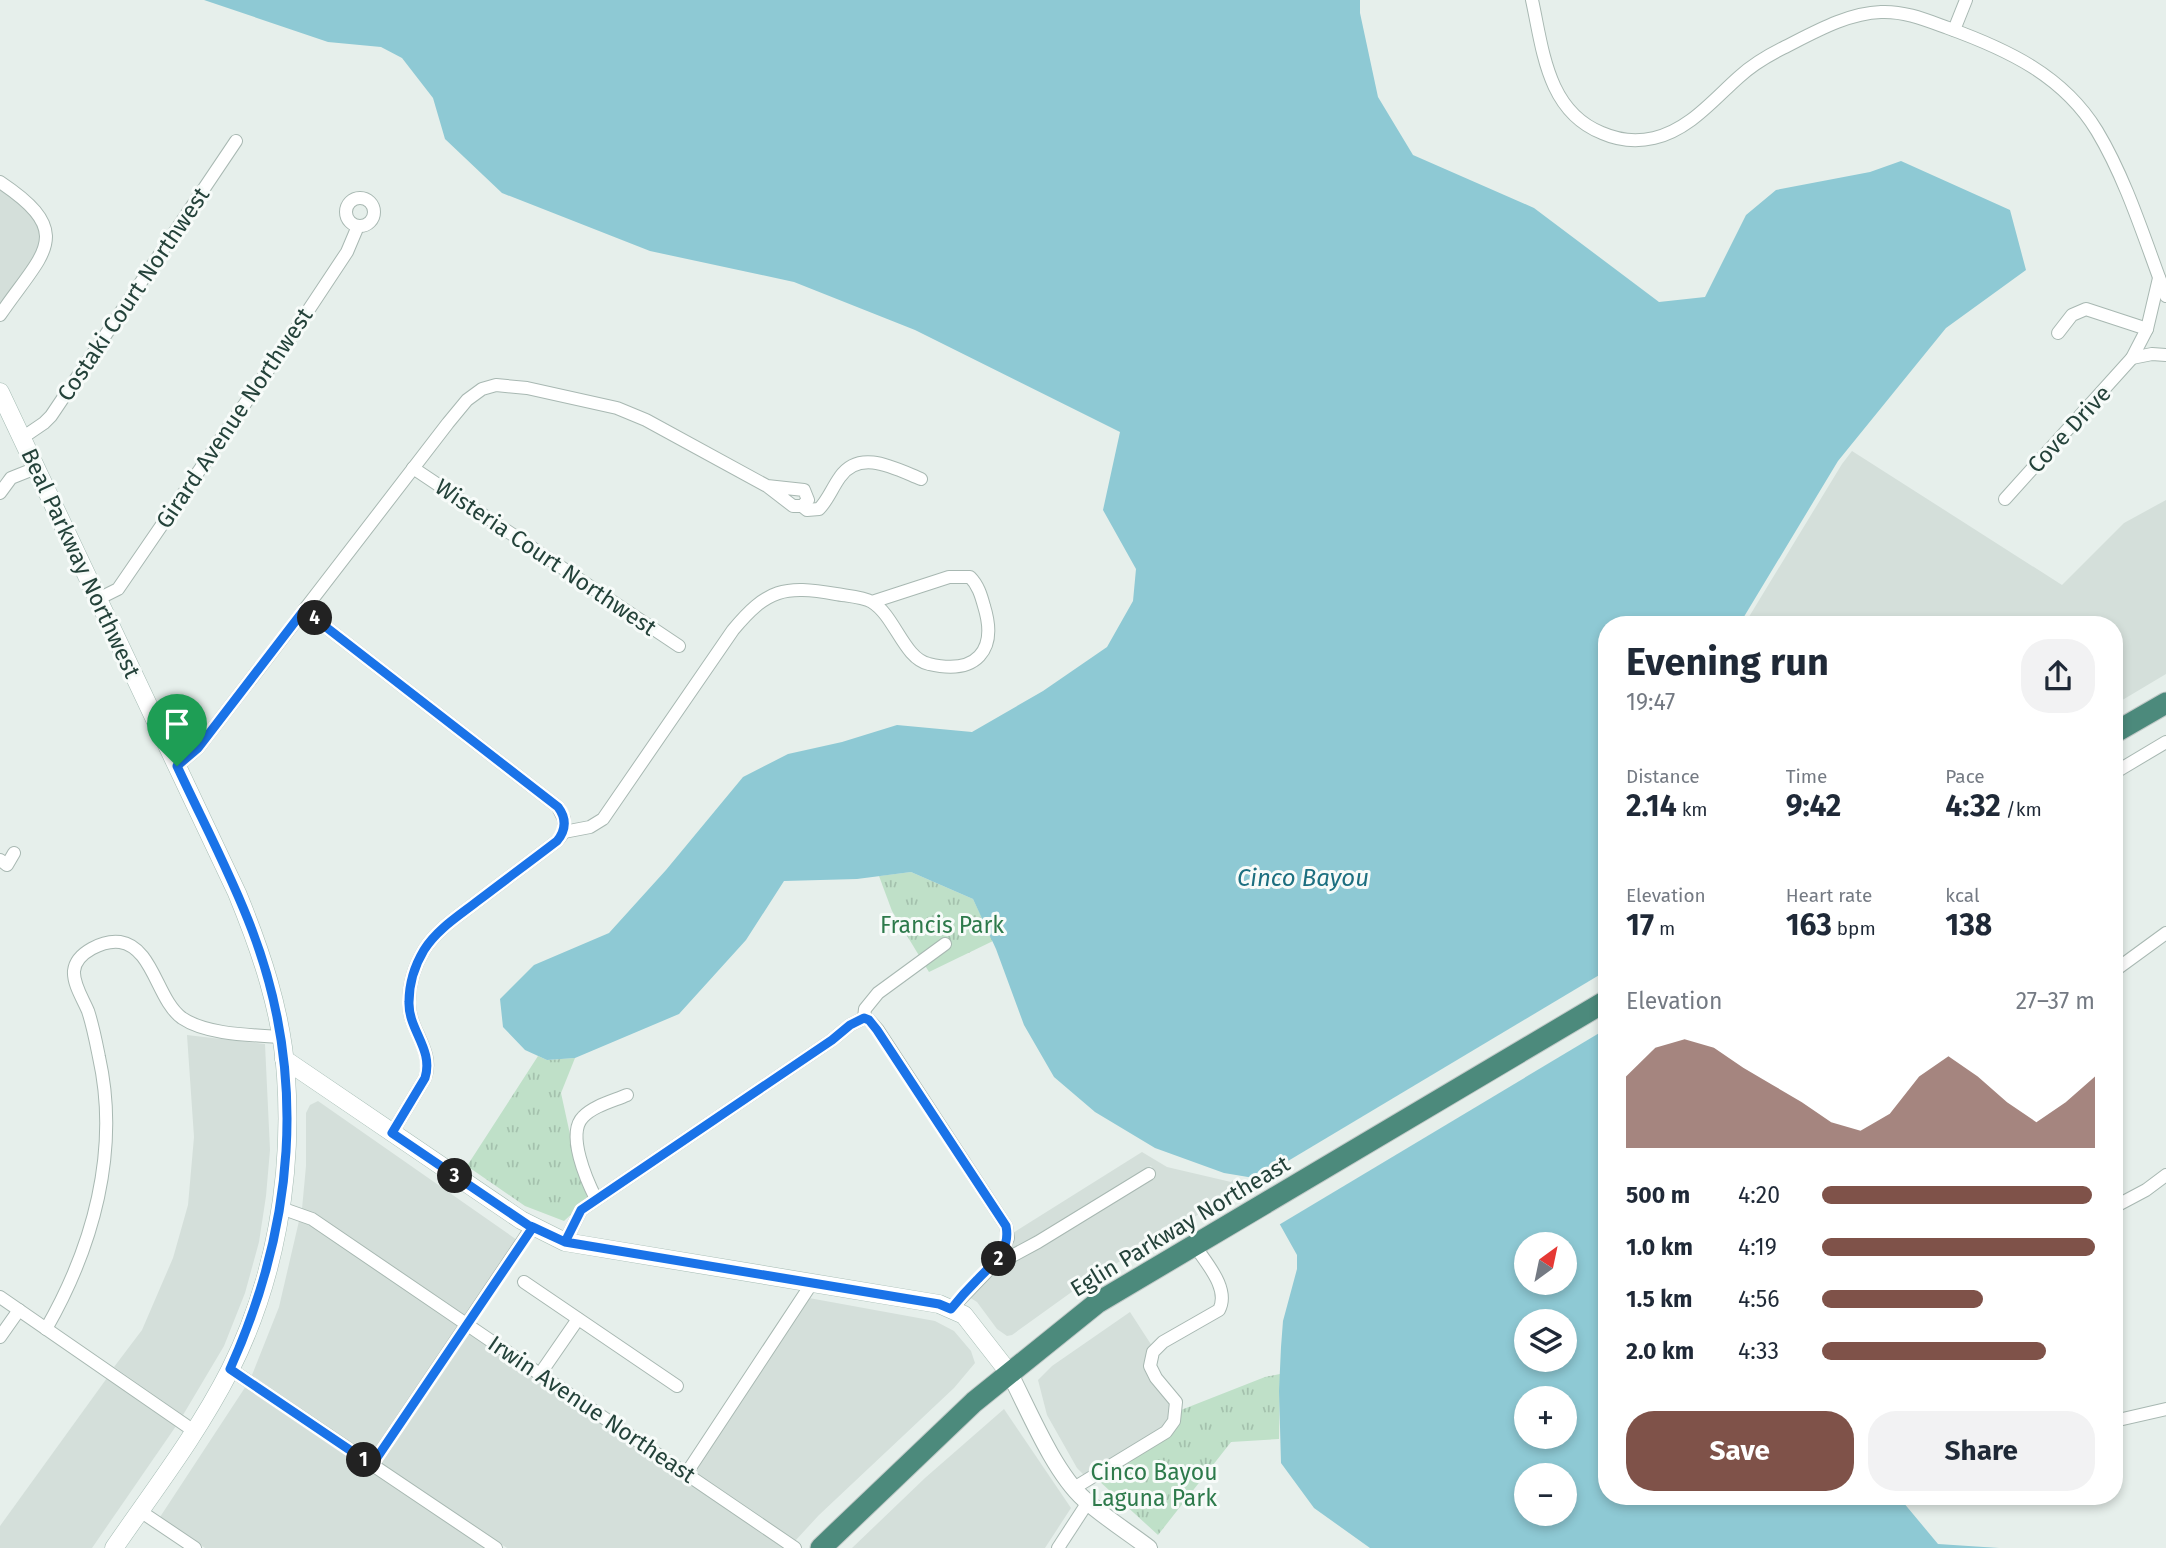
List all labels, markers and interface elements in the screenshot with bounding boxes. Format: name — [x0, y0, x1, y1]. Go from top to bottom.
street label: Costaki Court Northwest — [51, 181, 215, 406]
street label: Girard Avenue Northwest — [150, 302, 319, 534]
street label: Cove Drive — [2021, 379, 2117, 479]
street label: Beal Parkway Northwest — [15, 444, 147, 683]
street label: Wisteria Court Northwest — [430, 472, 663, 642]
pin: 4 — [298, 600, 332, 636]
text: 4 — [309, 606, 320, 629]
text: Evening run — [1626, 639, 1829, 685]
button: share — [2021, 639, 2095, 713]
text: 19:47 — [1626, 688, 1675, 716]
pin — [147, 694, 207, 766]
icon: arrive — [158, 705, 196, 743]
text: Distance — [1626, 765, 1700, 788]
text: Time — [1786, 765, 1827, 788]
text: Pace — [1945, 765, 1985, 788]
text: 2.14 — [1626, 788, 1677, 824]
text: 9:42 — [1786, 788, 1841, 824]
text: 4:32 — [1945, 788, 2001, 824]
text: km — [1677, 798, 1708, 821]
text: /km — [2001, 798, 2042, 821]
water label: Cinco Bayou — [1237, 864, 1369, 892]
text: Elevation — [1626, 884, 1706, 907]
text: Heart rate — [1786, 884, 1872, 907]
text: kcal — [1945, 884, 1980, 907]
text: 17 — [1626, 907, 1654, 943]
text: 163 — [1786, 907, 1832, 943]
text: 138 — [1945, 907, 1992, 943]
park label: Francis Park — [880, 911, 1004, 939]
text: m — [1654, 917, 1675, 940]
text: bpm — [1832, 917, 1876, 940]
text: Elevation — [1626, 987, 1722, 1015]
text: 27–37 m — [2016, 987, 2095, 1015]
street label: Eglin Parkway Northeast — [1065, 1149, 1295, 1303]
pin: 3 — [438, 1158, 472, 1194]
text: 3 — [450, 1164, 459, 1187]
text: 500 m — [1626, 1181, 1690, 1209]
text: 4:20 — [1738, 1181, 1780, 1209]
north arrow — [1514, 1232, 1577, 1295]
map controls — [1514, 1232, 1577, 1526]
text: 1.0 km — [1626, 1233, 1693, 1261]
text: 4:19 — [1738, 1233, 1777, 1261]
pin: 2 — [982, 1242, 1016, 1276]
text: 2 — [994, 1247, 1003, 1270]
text: 1.5 km — [1626, 1285, 1692, 1313]
text: 4:56 — [1738, 1285, 1780, 1313]
button: layers — [1514, 1309, 1577, 1372]
street label: Irwin Avenue Northeast — [483, 1329, 702, 1489]
text: 2.0 km — [1626, 1337, 1694, 1365]
text: 4:33 — [1738, 1337, 1779, 1365]
button: + — [1514, 1386, 1577, 1449]
button: Save — [1626, 1411, 1854, 1491]
button: Share — [1868, 1411, 2095, 1491]
pin: 1 — [346, 1442, 382, 1478]
text: 1 — [359, 1448, 368, 1471]
park label: Cinco Bayou Laguna Park — [1090, 1458, 1218, 1512]
button: − — [1514, 1463, 1577, 1526]

